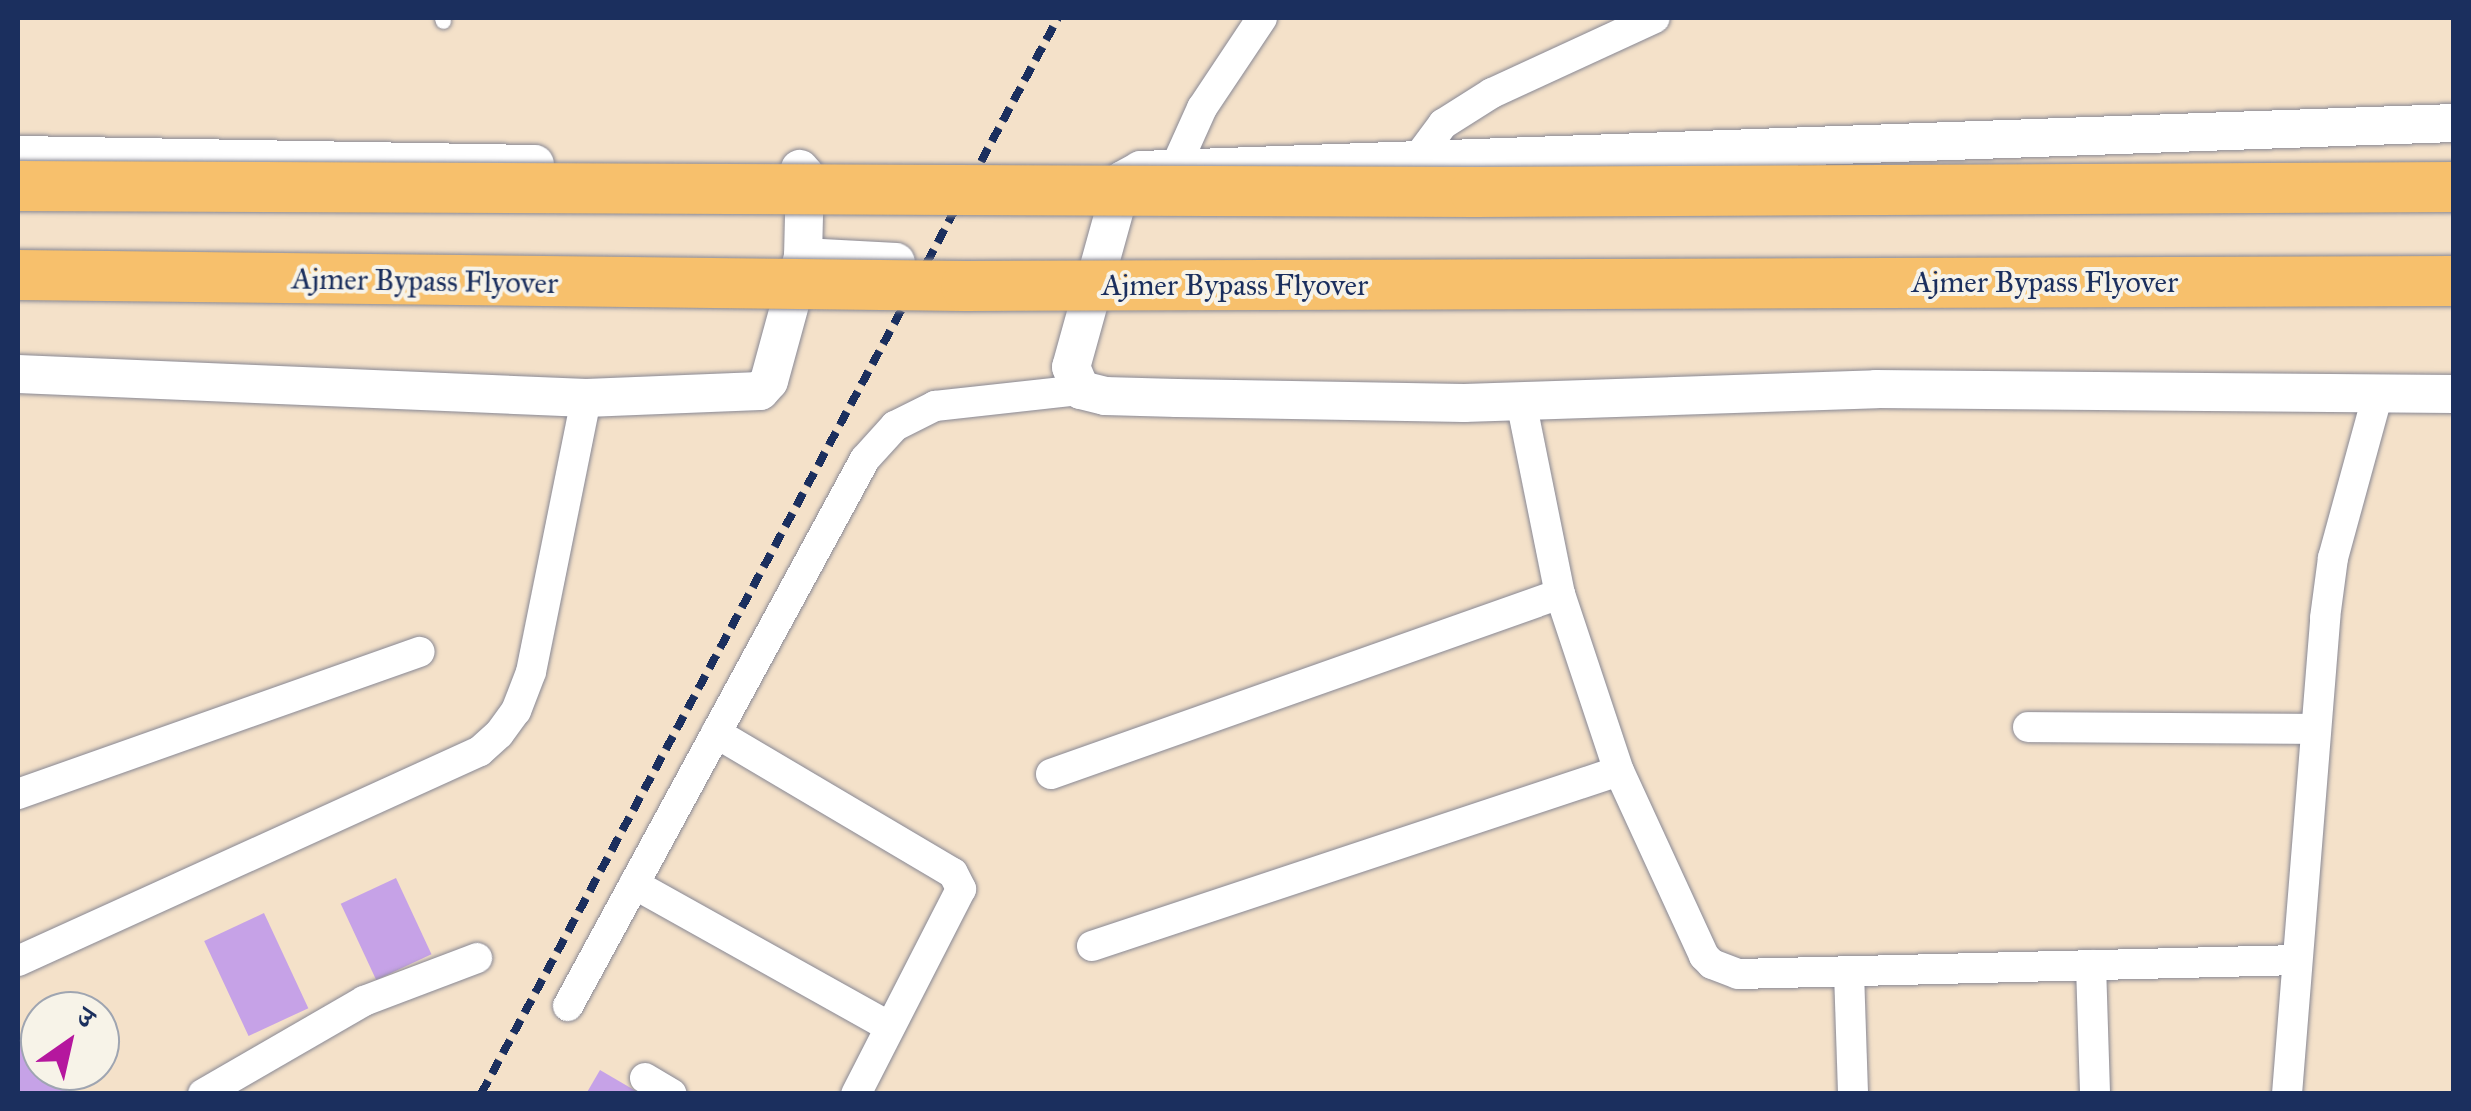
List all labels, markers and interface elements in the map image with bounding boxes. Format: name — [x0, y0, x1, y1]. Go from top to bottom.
street label: Ajmer Bypass Flyover — [291, 261, 559, 301]
street label: Ajmer Bypass Flyover — [1912, 264, 2178, 300]
street label: Ajmer Bypass Flyover — [1102, 267, 1368, 303]
north arrow — [20, 991, 120, 1091]
text: उ — [70, 999, 102, 1036]

